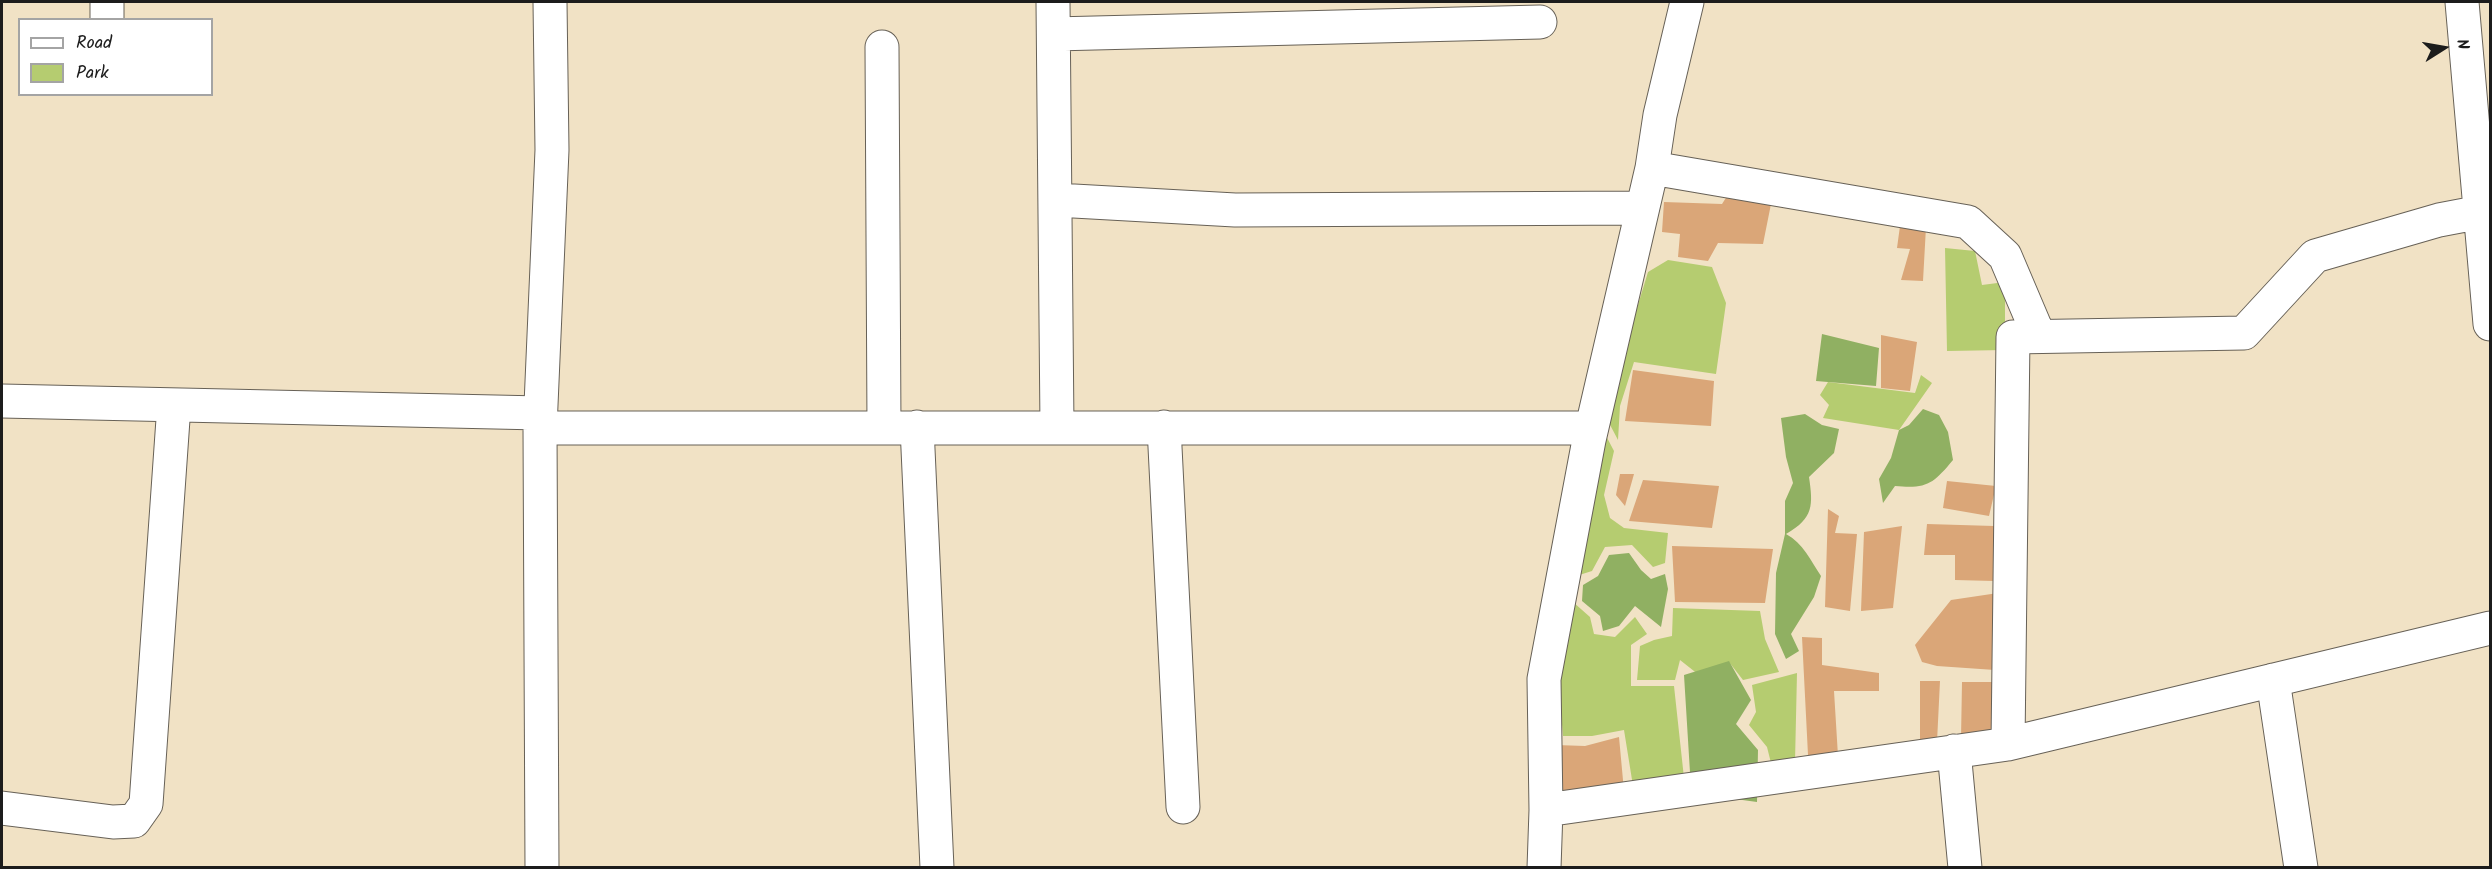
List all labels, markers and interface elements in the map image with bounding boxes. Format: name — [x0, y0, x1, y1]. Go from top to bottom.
legend — [18, 18, 213, 96]
north arrow — [2414, 18, 2474, 78]
text: Road — [76, 29, 112, 58]
text: N — [2449, 37, 2475, 52]
text: Park — [76, 59, 109, 88]

